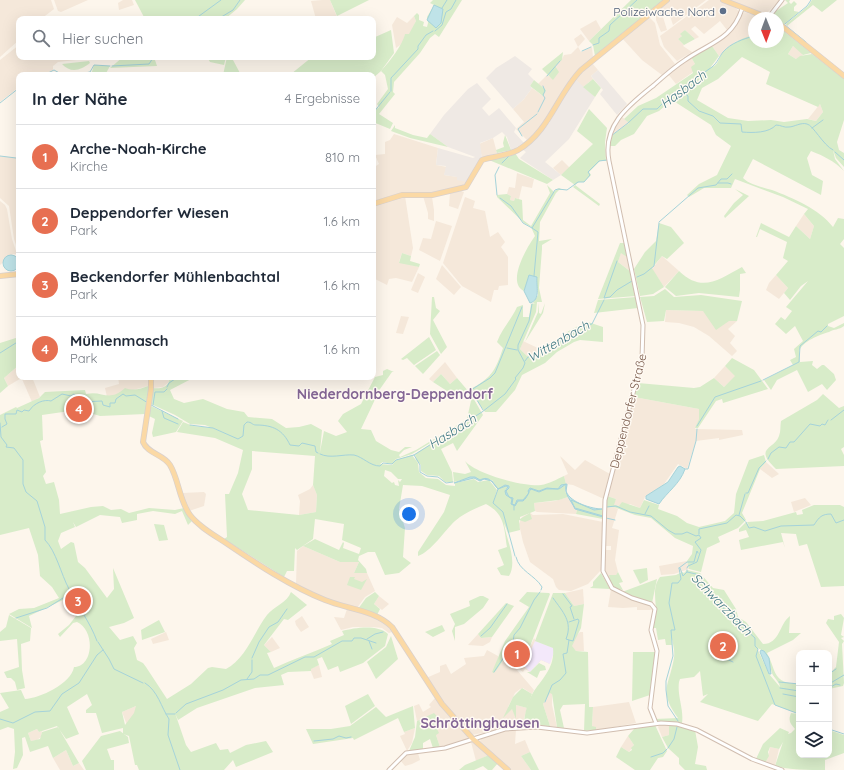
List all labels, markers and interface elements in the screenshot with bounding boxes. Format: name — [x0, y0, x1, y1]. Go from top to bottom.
place label: Polizeiwache Nord — [613, 4, 715, 19]
marker: Polizeiwache Nord — [718, 6, 728, 16]
north arrow — [748, 12, 784, 48]
search box — [16, 16, 376, 60]
icon: search — [30, 27, 52, 49]
text: Hier suchen — [62, 29, 143, 48]
water label: Hasbach — [657, 66, 710, 111]
text: In der Nähe — [32, 88, 128, 109]
text: 4 Ergebnisse — [284, 90, 360, 106]
text: Arche-Noah-Kirche — [70, 139, 207, 158]
text: 1 — [42, 149, 48, 165]
text: 810 m — [325, 149, 360, 165]
text: Kirche — [70, 158, 108, 174]
text: Deppendorfer Wiesen — [70, 203, 229, 222]
text: 2 — [41, 213, 49, 229]
text: 1.6 km — [323, 213, 360, 229]
text: Park — [70, 222, 98, 238]
text: Beckendorfer Mühlenbachtal — [70, 267, 280, 286]
text: 3 — [42, 277, 48, 293]
text: 1.6 km — [323, 277, 360, 293]
text: Park — [70, 286, 98, 302]
water label: Wittenbach — [524, 317, 592, 365]
text: Mühlenmasch — [70, 331, 169, 350]
text: 4 — [41, 341, 49, 357]
text: 1.6 km — [323, 341, 360, 357]
text: Park — [70, 350, 98, 366]
street label: Deppendorfer Straße — [606, 352, 650, 470]
district label: Niederdornberg-Deppendorf — [297, 385, 494, 403]
pin: 4 — [66, 394, 92, 424]
water label: Hasbach — [425, 410, 479, 452]
your location — [399, 504, 419, 524]
water label: Schwarzbach — [688, 570, 756, 639]
pin: 3 — [65, 586, 91, 616]
pin: 2 — [710, 631, 736, 661]
pin: 1 — [504, 639, 530, 669]
map controls — [796, 650, 832, 758]
button: + — [796, 650, 832, 686]
button: − — [796, 686, 832, 722]
district label: Schröttinghausen — [420, 714, 540, 732]
button: layers — [796, 722, 832, 758]

